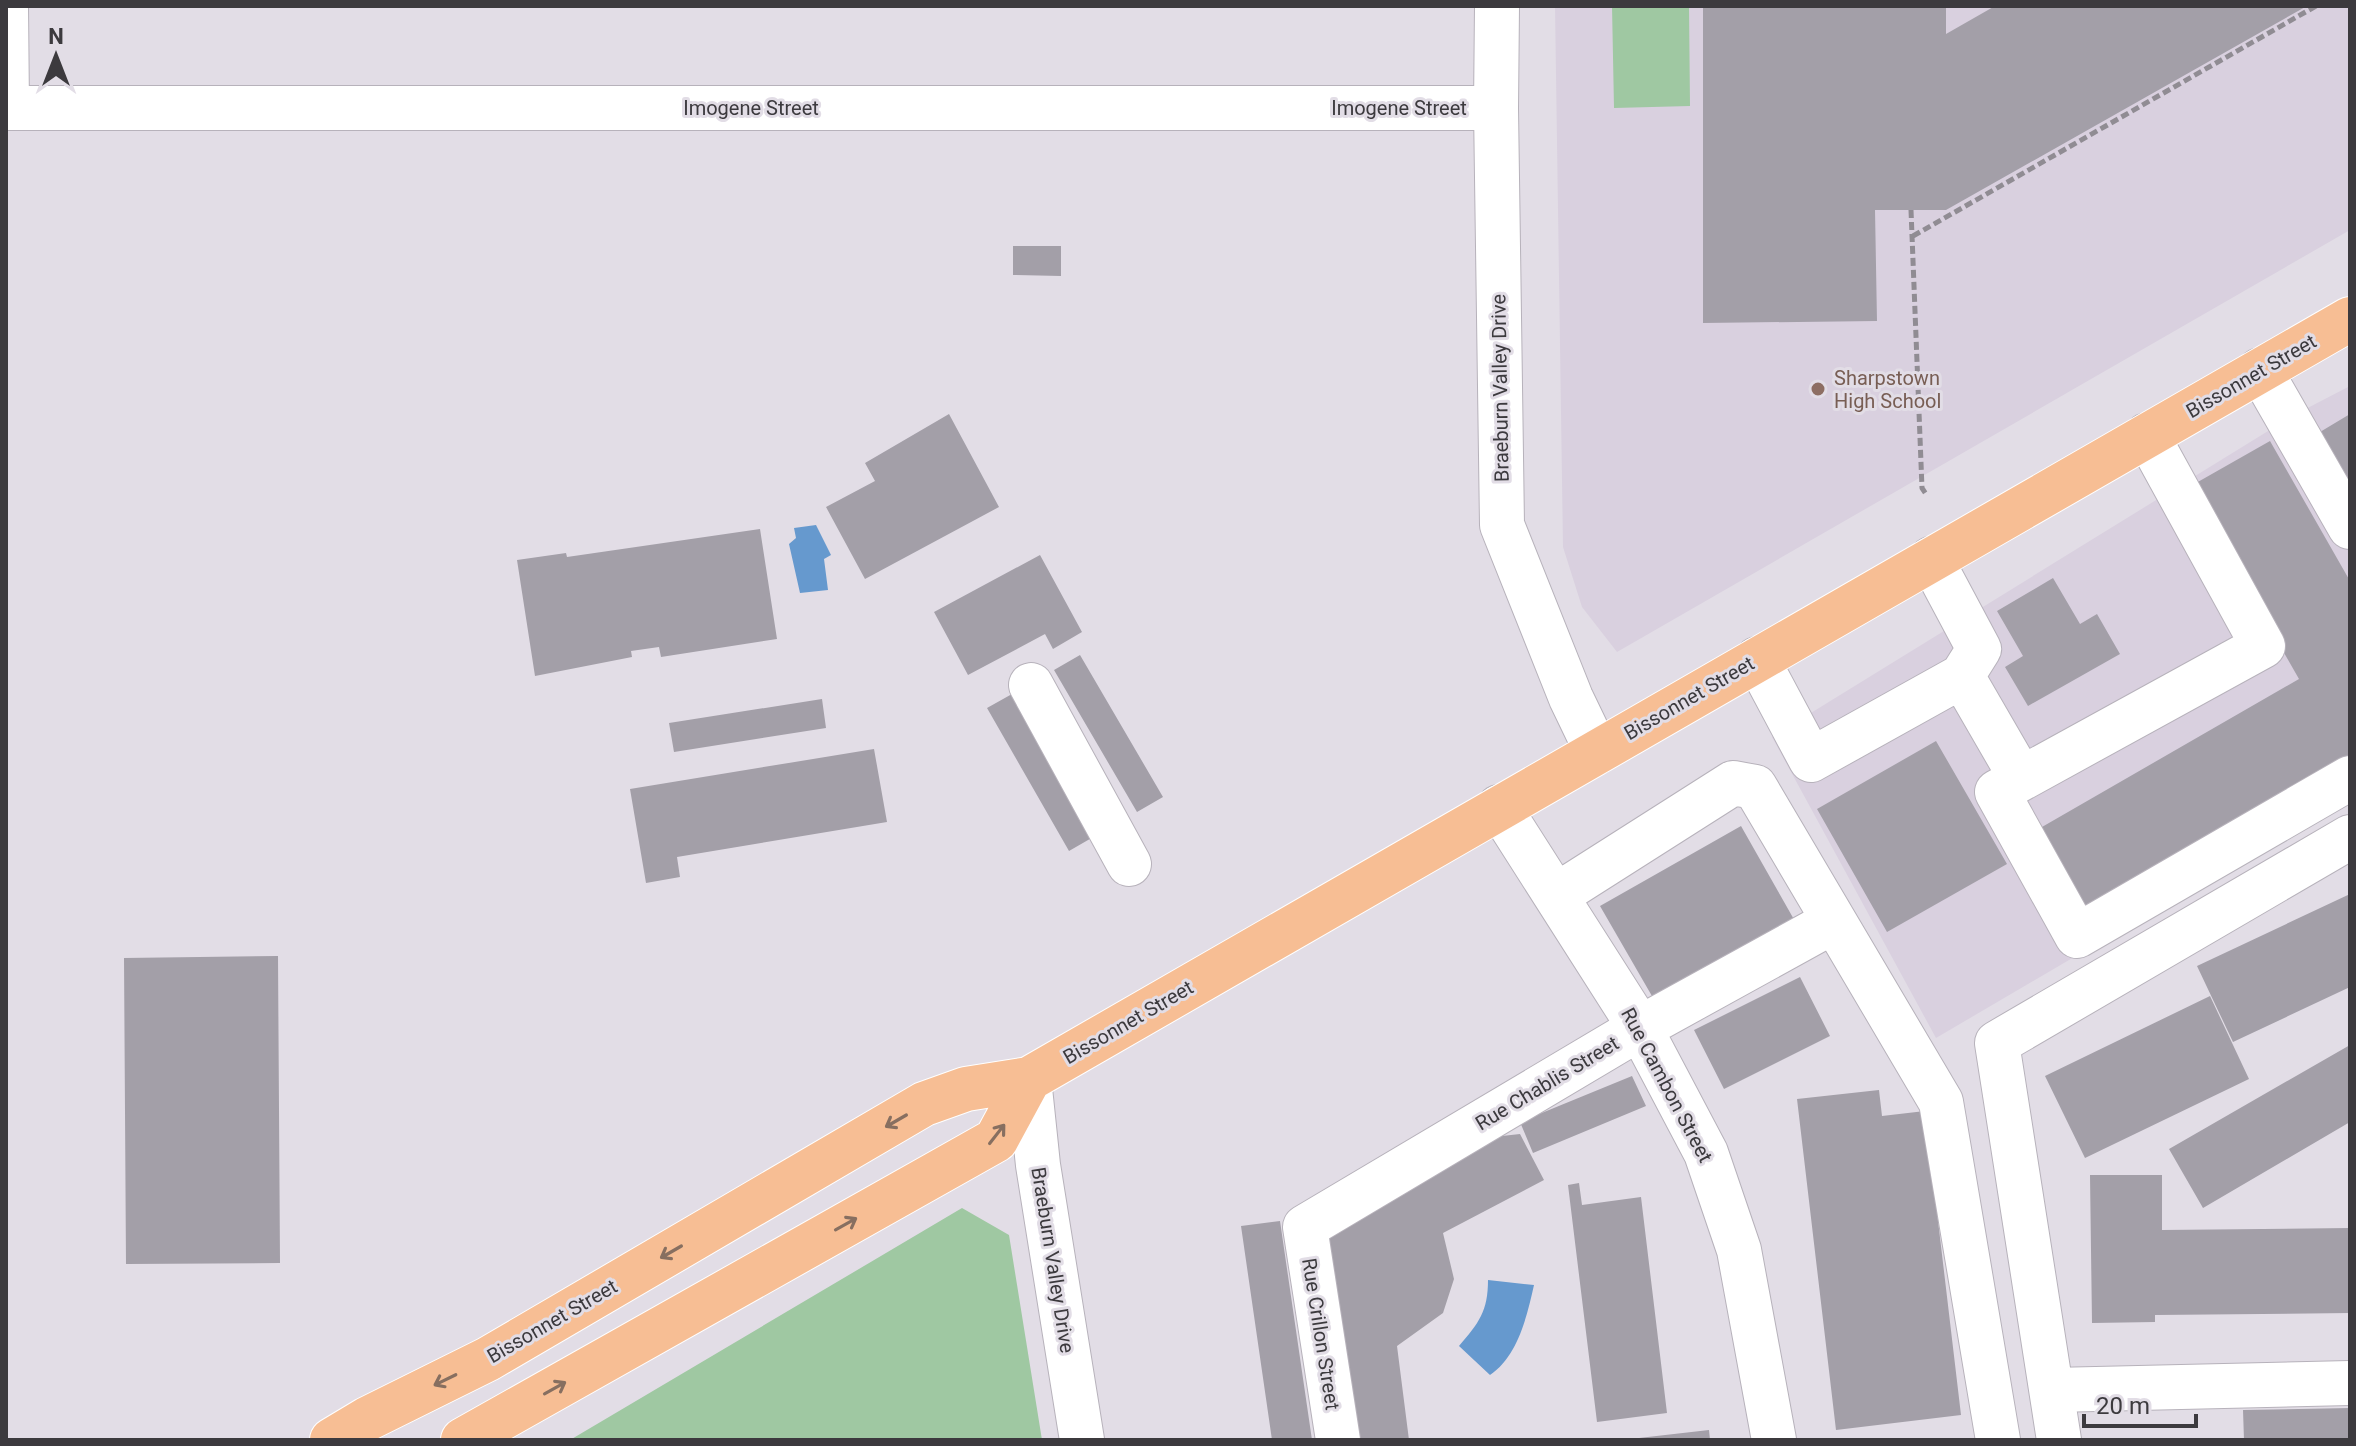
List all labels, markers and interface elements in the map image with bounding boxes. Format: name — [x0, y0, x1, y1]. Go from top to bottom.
north arrow — [16, 16, 96, 96]
text: N — [48, 24, 64, 49]
street label: Imogene Street — [683, 96, 819, 120]
street label: Imogene Street — [1331, 96, 1467, 120]
street label: Braeburn Valley Drive — [1486, 294, 1514, 482]
street label: Bissonnet Street — [2182, 329, 2320, 423]
place label: Sharpstown High School — [1834, 366, 1941, 413]
marker: Sharpstown High School — [1809, 380, 1827, 398]
street label: Bissonnet Street — [1620, 651, 1758, 745]
street label: Bissonnet Street — [1059, 975, 1197, 1069]
street label: Rue Cambon Street — [1616, 1004, 1718, 1166]
street label: Rue Chablis Street — [1471, 1031, 1623, 1135]
one-way arrow — [884, 1114, 908, 1129]
one-way arrow — [987, 1123, 1005, 1144]
street label: Braeburn Valley Drive — [1026, 1165, 1080, 1355]
one-way arrow — [834, 1216, 858, 1231]
one-way arrow — [660, 1244, 683, 1260]
street label: Rue Crillon Street — [1297, 1256, 1345, 1412]
street label: Bissonnet Street — [483, 1274, 621, 1368]
one-way arrow — [433, 1373, 457, 1389]
scale bar — [2084, 1378, 2196, 1428]
one-way arrow — [543, 1380, 567, 1396]
text: 20 m — [2096, 1392, 2150, 1420]

